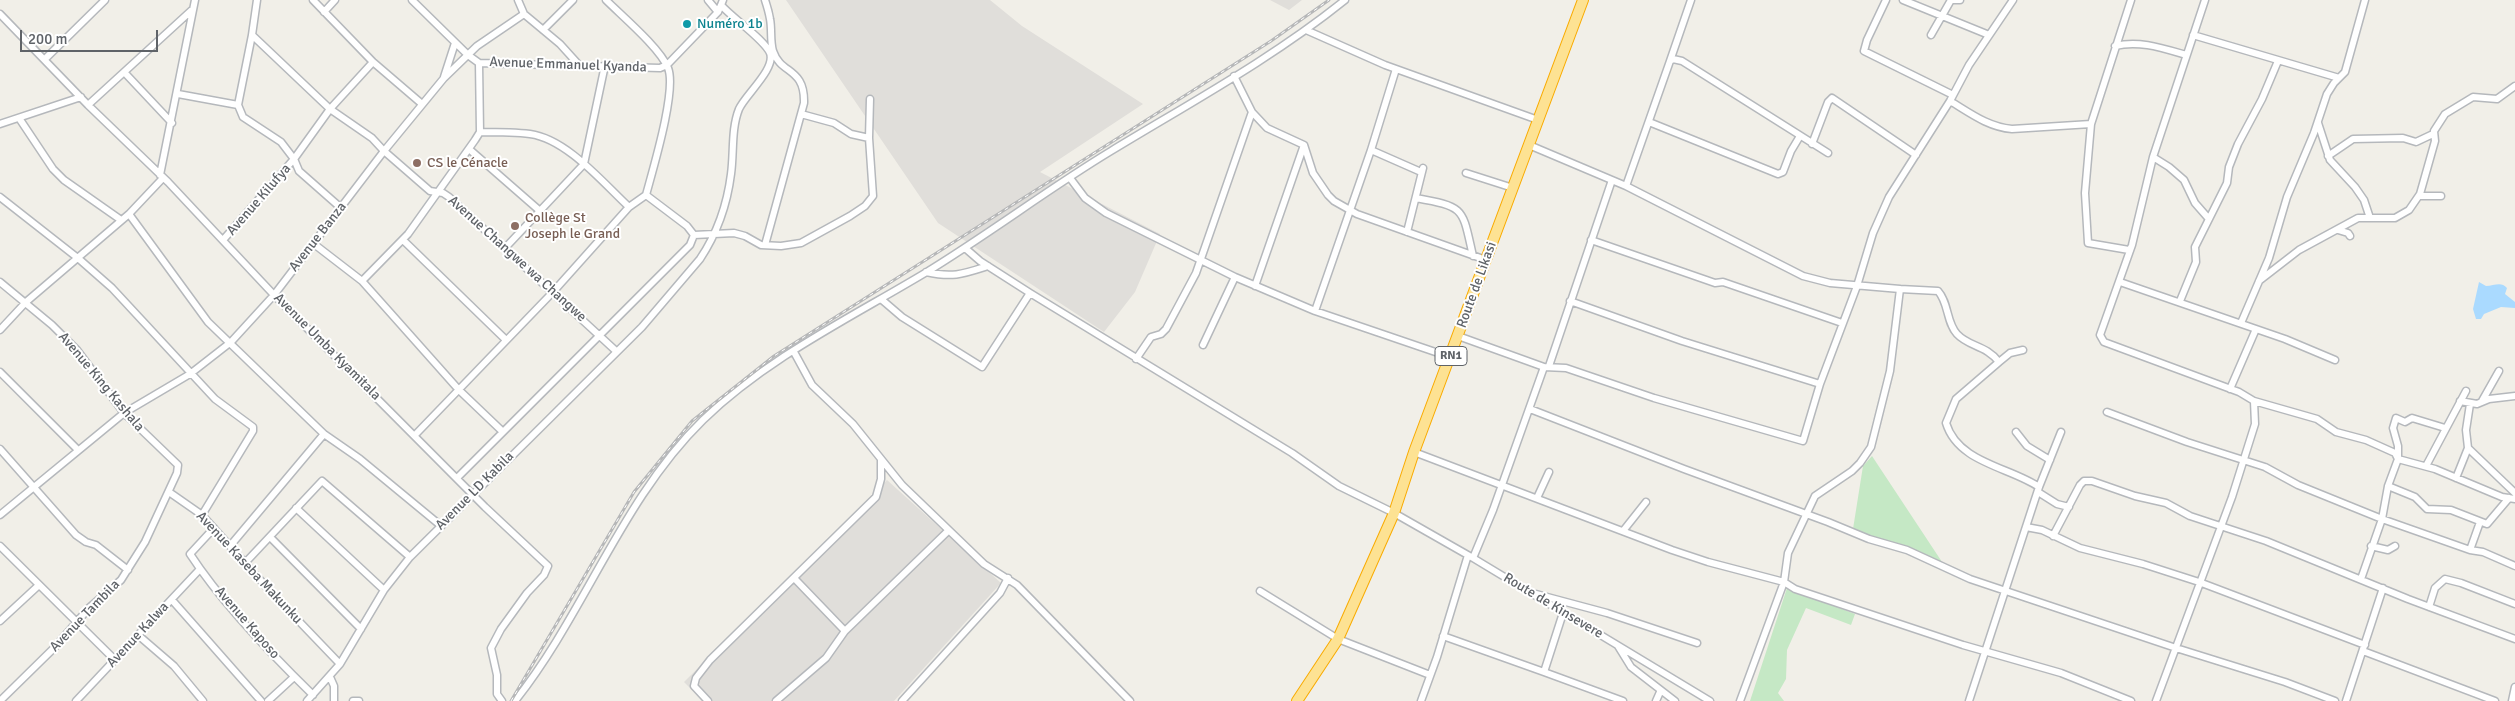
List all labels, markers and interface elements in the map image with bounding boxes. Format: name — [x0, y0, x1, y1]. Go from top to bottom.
place label: Numéro 1b — [697, 16, 763, 32]
marker: Numéro 1b — [681, 18, 693, 30]
scale bar — [22, 20, 160, 52]
text: 200 m — [28, 30, 68, 48]
street label: Avenue Emmanuel Kyanda — [489, 54, 647, 76]
place label: CS le Cénacle — [427, 155, 508, 171]
marker: CS le Cénacle — [411, 157, 423, 169]
street label: Avenue Kilufya — [223, 161, 295, 239]
street label: Avenue Changwe wa Changwe — [444, 192, 590, 326]
street label: Avenue Banza — [286, 199, 350, 275]
place label: Collège St Joseph le Grand — [525, 210, 620, 242]
marker: Collège St Joseph le Grand — [509, 220, 521, 232]
street label: Route de Likasi — [1454, 240, 1500, 330]
street label: Avenue Umba Kyamitala — [270, 290, 384, 404]
street label: Avenue King Kashala — [55, 329, 147, 435]
road number: RN1 — [1435, 346, 1467, 366]
street label: Avenue LD Kabila — [432, 448, 518, 534]
street label: Avenue Kaseba Makunku — [192, 508, 306, 628]
street label: Route de Kinsevere — [1500, 570, 1606, 642]
street label: Avenue Tambila — [47, 577, 123, 655]
street label: Avenue Kaposo — [211, 583, 283, 663]
street label: Avenue Kalwa — [103, 599, 173, 671]

